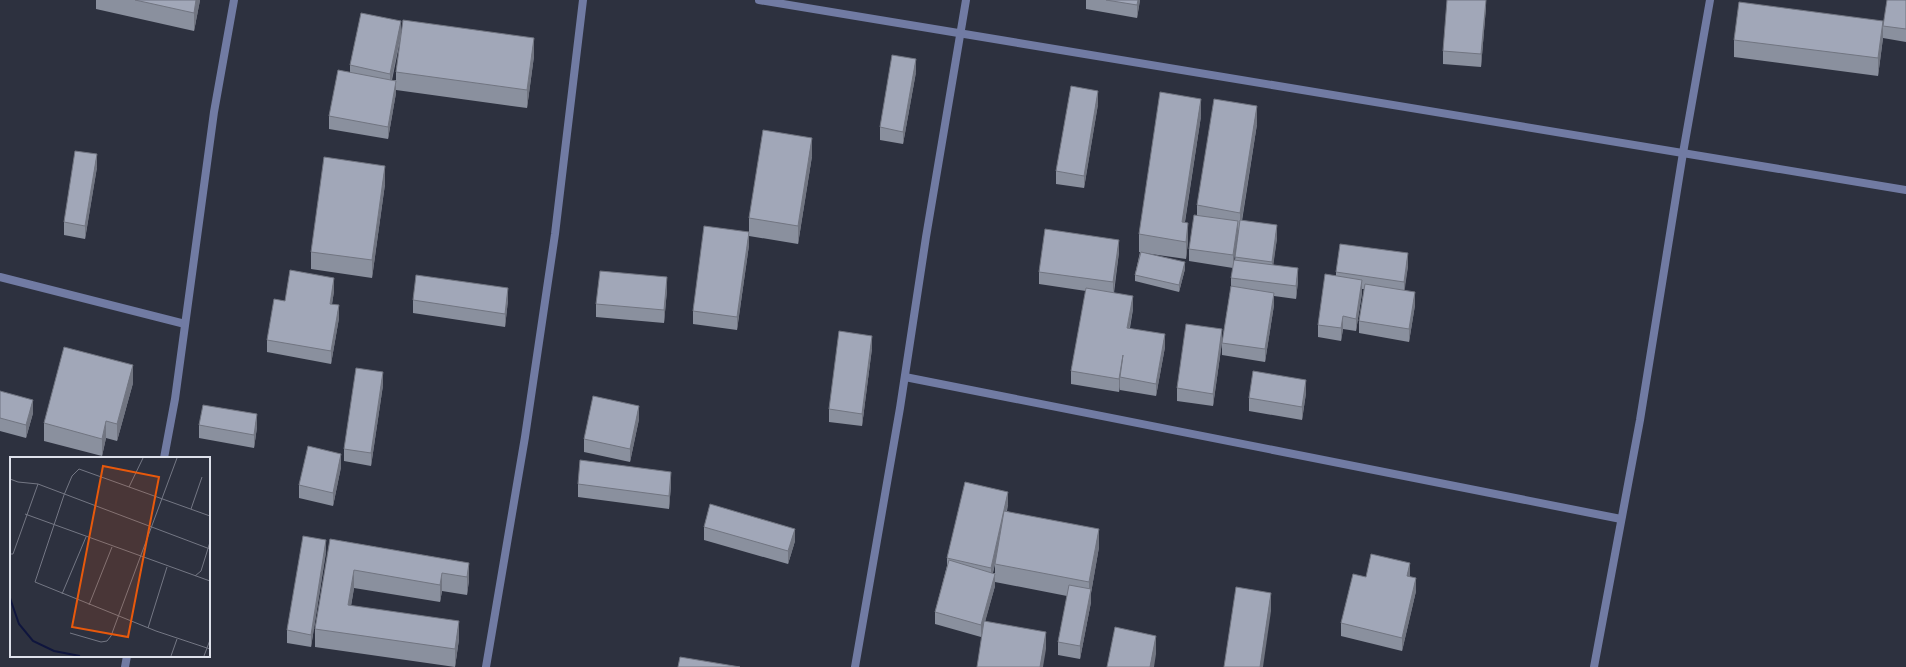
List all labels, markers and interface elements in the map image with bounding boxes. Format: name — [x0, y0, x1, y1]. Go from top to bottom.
inset map — [10, 457, 210, 657]

